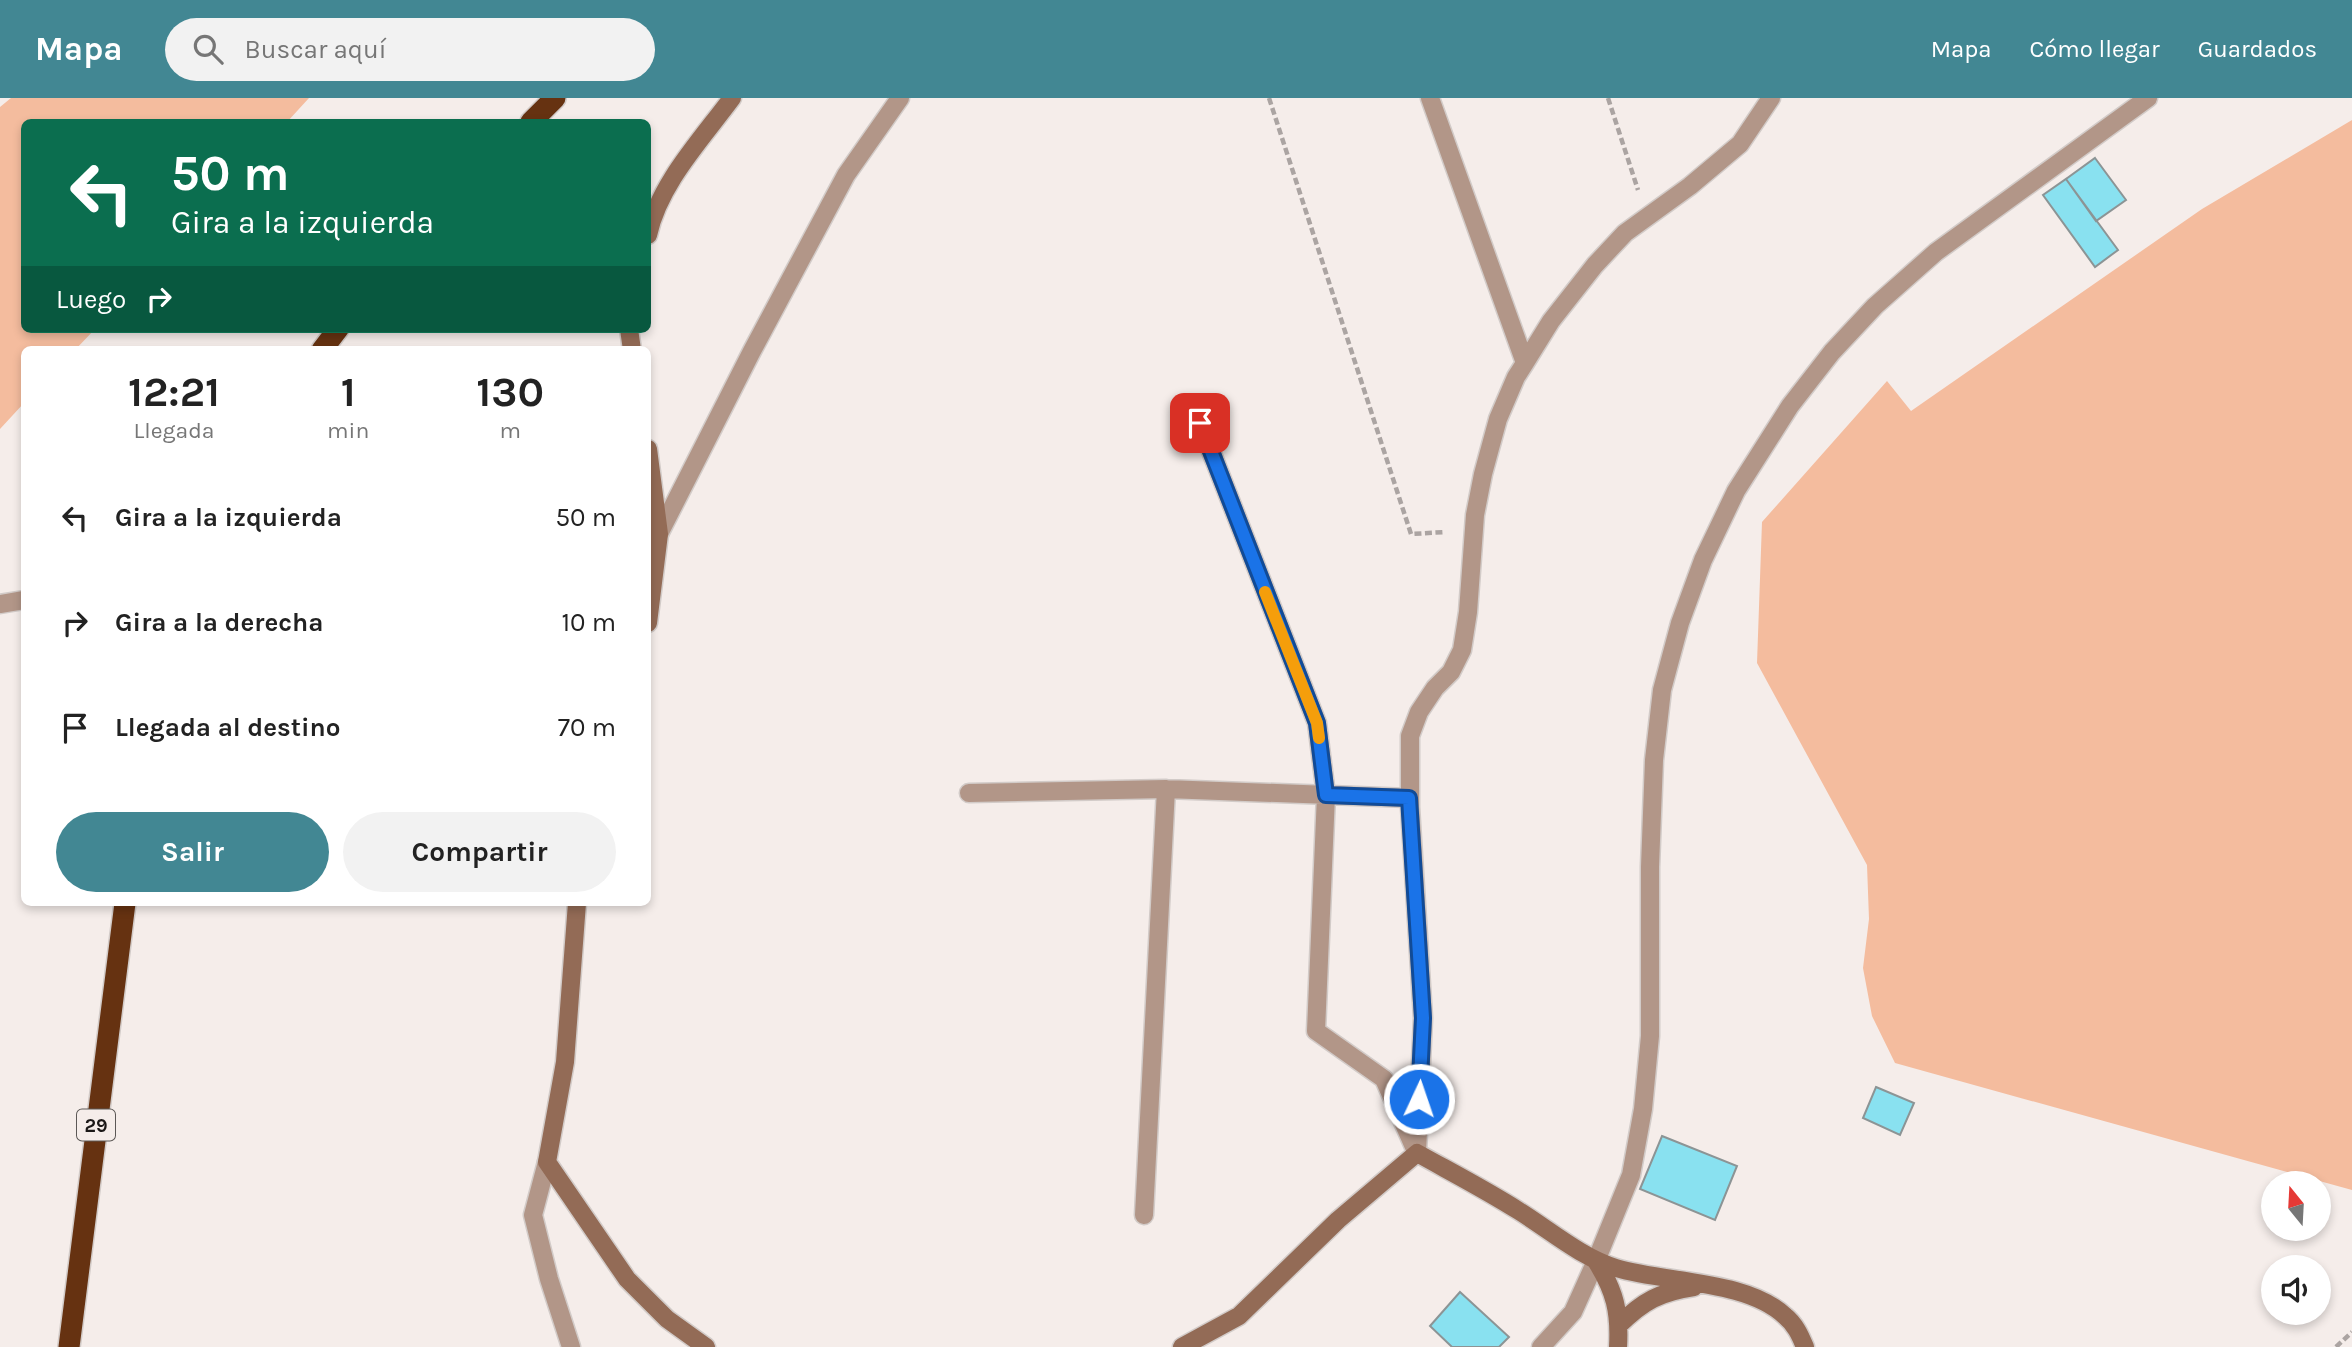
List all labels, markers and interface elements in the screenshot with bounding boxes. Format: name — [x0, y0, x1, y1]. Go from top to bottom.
search box — [165, 18, 655, 81]
text: Mapa — [35, 30, 123, 68]
icon: search — [189, 30, 227, 68]
text: Buscar aquí — [245, 34, 386, 65]
text: Mapa — [1931, 35, 1991, 63]
text: Cómo llegar — [2029, 35, 2160, 63]
text: Guardados — [2198, 35, 2317, 63]
text: 50 m — [171, 145, 289, 202]
icon: left — [56, 147, 147, 238]
text: Gira a la izquierda — [171, 204, 434, 241]
icon: right — [140, 280, 178, 318]
text: Luego — [56, 284, 126, 315]
text: 12:21 — [128, 367, 220, 417]
text: 1 — [341, 367, 356, 417]
text: 130 — [476, 367, 544, 417]
pin — [1170, 393, 1230, 453]
icon: arrive — [1181, 404, 1219, 442]
text: Llegada — [134, 417, 215, 444]
text: min — [327, 417, 369, 444]
text: m — [499, 417, 521, 444]
icon: left — [56, 499, 94, 537]
text: Gira a la izquierda — [115, 502, 342, 533]
text: 50 m — [555, 502, 616, 533]
icon: right — [56, 604, 94, 642]
text: Gira a la derecha — [115, 607, 324, 638]
text: 10 m — [561, 607, 616, 638]
icon: arrive — [56, 709, 94, 747]
text: Llegada al destino — [115, 712, 341, 743]
text: 70 m — [558, 712, 616, 743]
button: Salir — [56, 812, 329, 892]
button: Compartir — [343, 812, 616, 892]
position arrow — [1382, 1062, 1456, 1136]
road number: 29 — [77, 1110, 115, 1140]
north arrow — [2261, 1171, 2331, 1241]
map controls — [2261, 1171, 2331, 1325]
button: sound — [2261, 1255, 2331, 1325]

